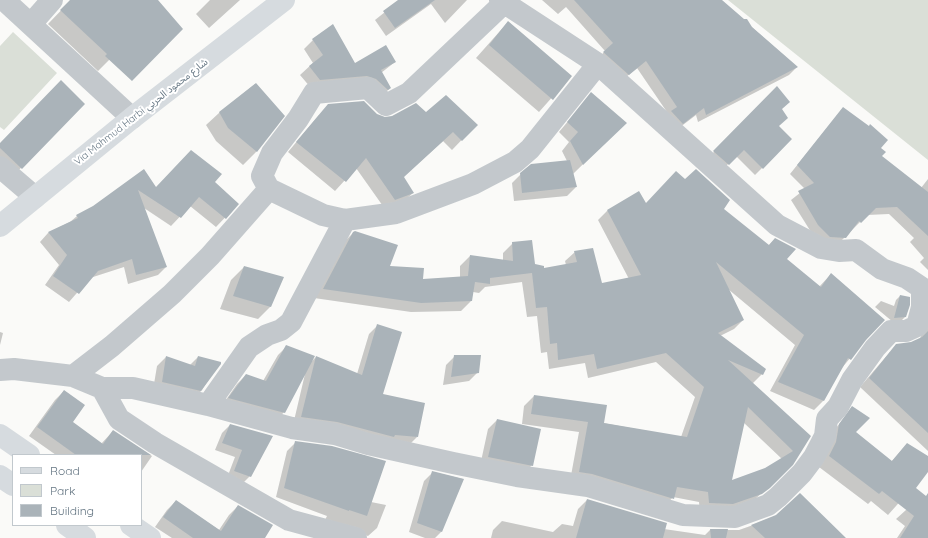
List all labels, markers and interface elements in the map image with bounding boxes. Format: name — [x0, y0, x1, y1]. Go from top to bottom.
street label: Via Mahmud Harbi شارع محمود الحربي — [72, 56, 210, 168]
legend — [12, 454, 142, 526]
text: Road — [50, 463, 80, 478]
text: Park — [50, 483, 75, 498]
text: Building — [50, 503, 94, 518]

